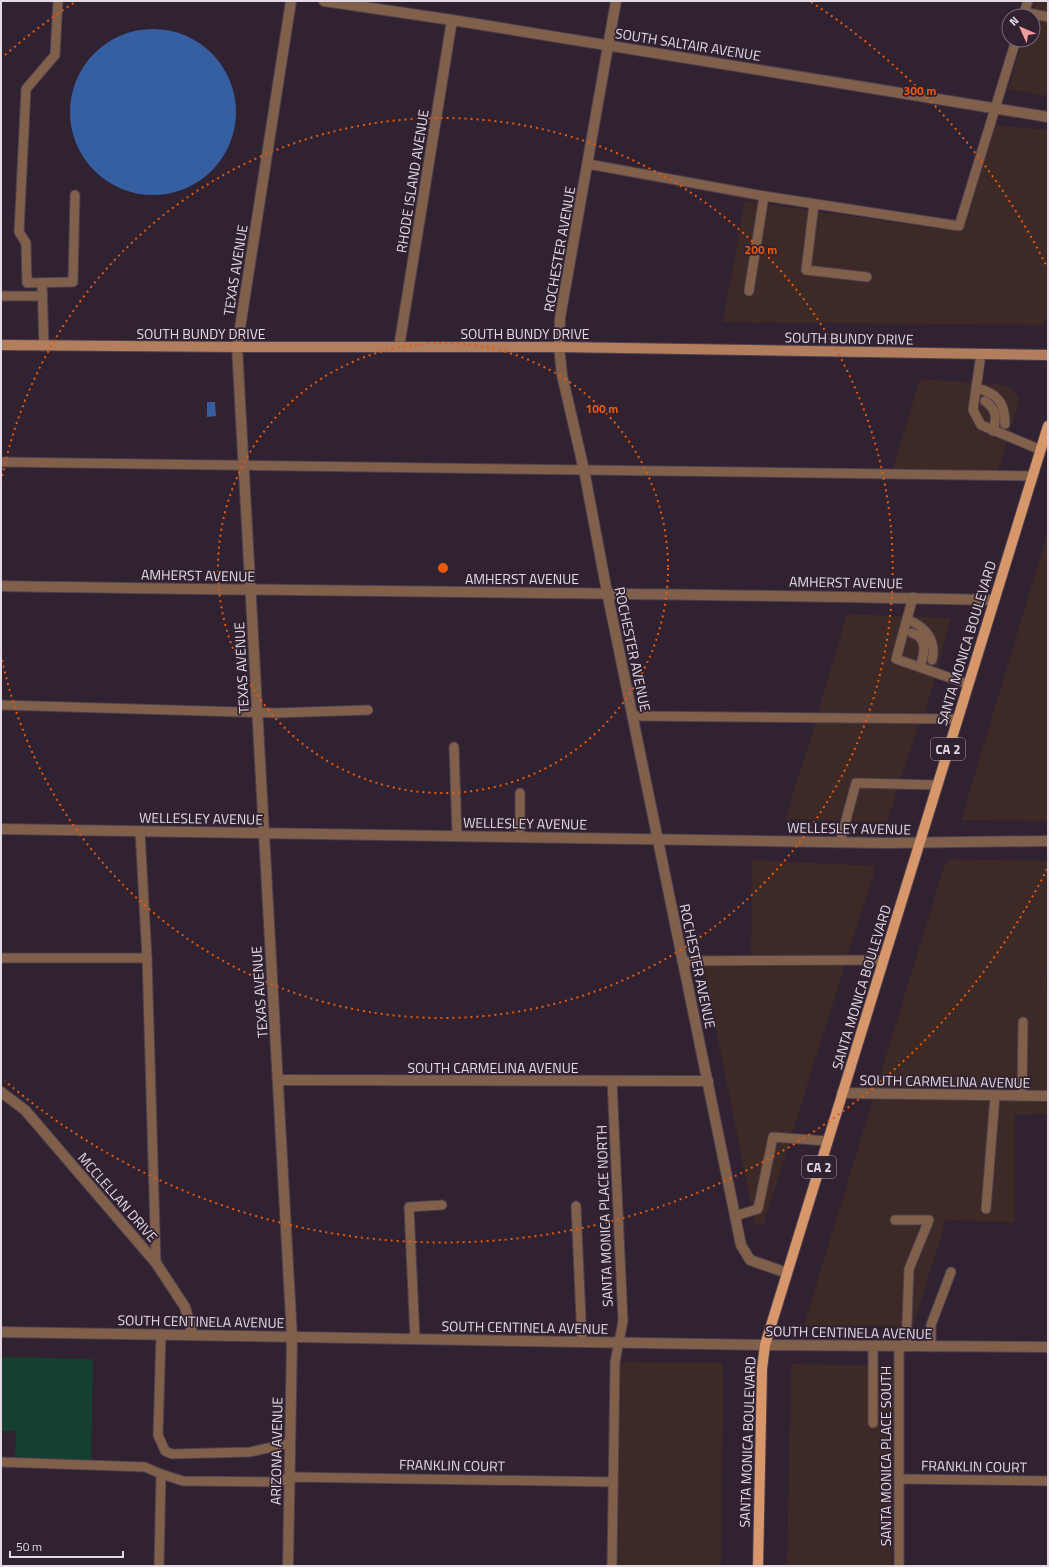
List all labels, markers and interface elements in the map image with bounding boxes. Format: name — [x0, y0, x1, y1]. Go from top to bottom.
north arrow — [1001, 8, 1041, 48]
text: N — [1006, 13, 1022, 29]
street label: SOUTH SALTAIR AVENUE — [614, 22, 763, 66]
text: 300 m — [904, 81, 936, 100]
street label: RHODE ISLAND AVENUE — [390, 108, 434, 254]
street label: ROCHESTER AVENUE — [538, 184, 580, 313]
street label: TEXAS AVENUE — [217, 223, 253, 317]
text: 200 m — [745, 240, 777, 259]
street label: SOUTH BUNDY DRIVE — [136, 323, 266, 344]
street label: SOUTH BUNDY DRIVE — [460, 323, 590, 344]
street label: SOUTH BUNDY DRIVE — [784, 326, 914, 350]
text: 100 m — [586, 399, 618, 418]
street label: SANTA MONICA BOULEVARD — [931, 558, 1001, 728]
centre of rings — [436, 561, 450, 575]
street label: AMHERST AVENUE — [141, 564, 255, 586]
street label: AMHERST AVENUE — [465, 568, 579, 589]
street label: AMHERST AVENUE — [789, 571, 903, 593]
street label: ROCHESTER AVENUE — [610, 585, 657, 714]
street label: TEXAS AVENUE — [228, 621, 254, 714]
road number: CA 2 — [931, 738, 965, 760]
street label: WELLESLEY AVENUE — [139, 806, 263, 830]
street label: WELLESLEY AVENUE — [463, 811, 587, 835]
street label: WELLESLEY AVENUE — [787, 816, 911, 840]
street label: ROCHESTER AVENUE — [675, 902, 722, 1031]
street label: SANTA MONICA BOULEVARD — [826, 902, 896, 1072]
street label: TEXAS AVENUE — [245, 945, 273, 1039]
street label: SOUTH CARMELINA AVENUE — [408, 1057, 579, 1078]
street label: SOUTH CARMELINA AVENUE — [859, 1069, 1031, 1093]
street label: SANTA MONICA PLACE NORTH — [590, 1125, 618, 1307]
street label: MCCLELLAN DRIVE — [73, 1148, 163, 1247]
road number: CA 2 — [802, 1156, 836, 1178]
street label: SOUTH CENTINELA AVENUE — [117, 1309, 285, 1333]
street label: SOUTH CENTINELA AVENUE — [441, 1315, 609, 1339]
street label: SOUTH CENTINELA AVENUE — [765, 1320, 933, 1344]
street label: SANTA MONICA BOULEVARD — [734, 1356, 760, 1528]
street label: SANTA MONICA PLACE SOUTH — [875, 1366, 896, 1546]
street label: ARIZONA AVENUE — [265, 1397, 287, 1505]
street label: FRANKLIN COURT — [399, 1454, 506, 1476]
street label: FRANKLIN COURT — [921, 1455, 1028, 1477]
scale bar — [10, 1533, 123, 1559]
text: 50 m — [16, 1537, 42, 1556]

